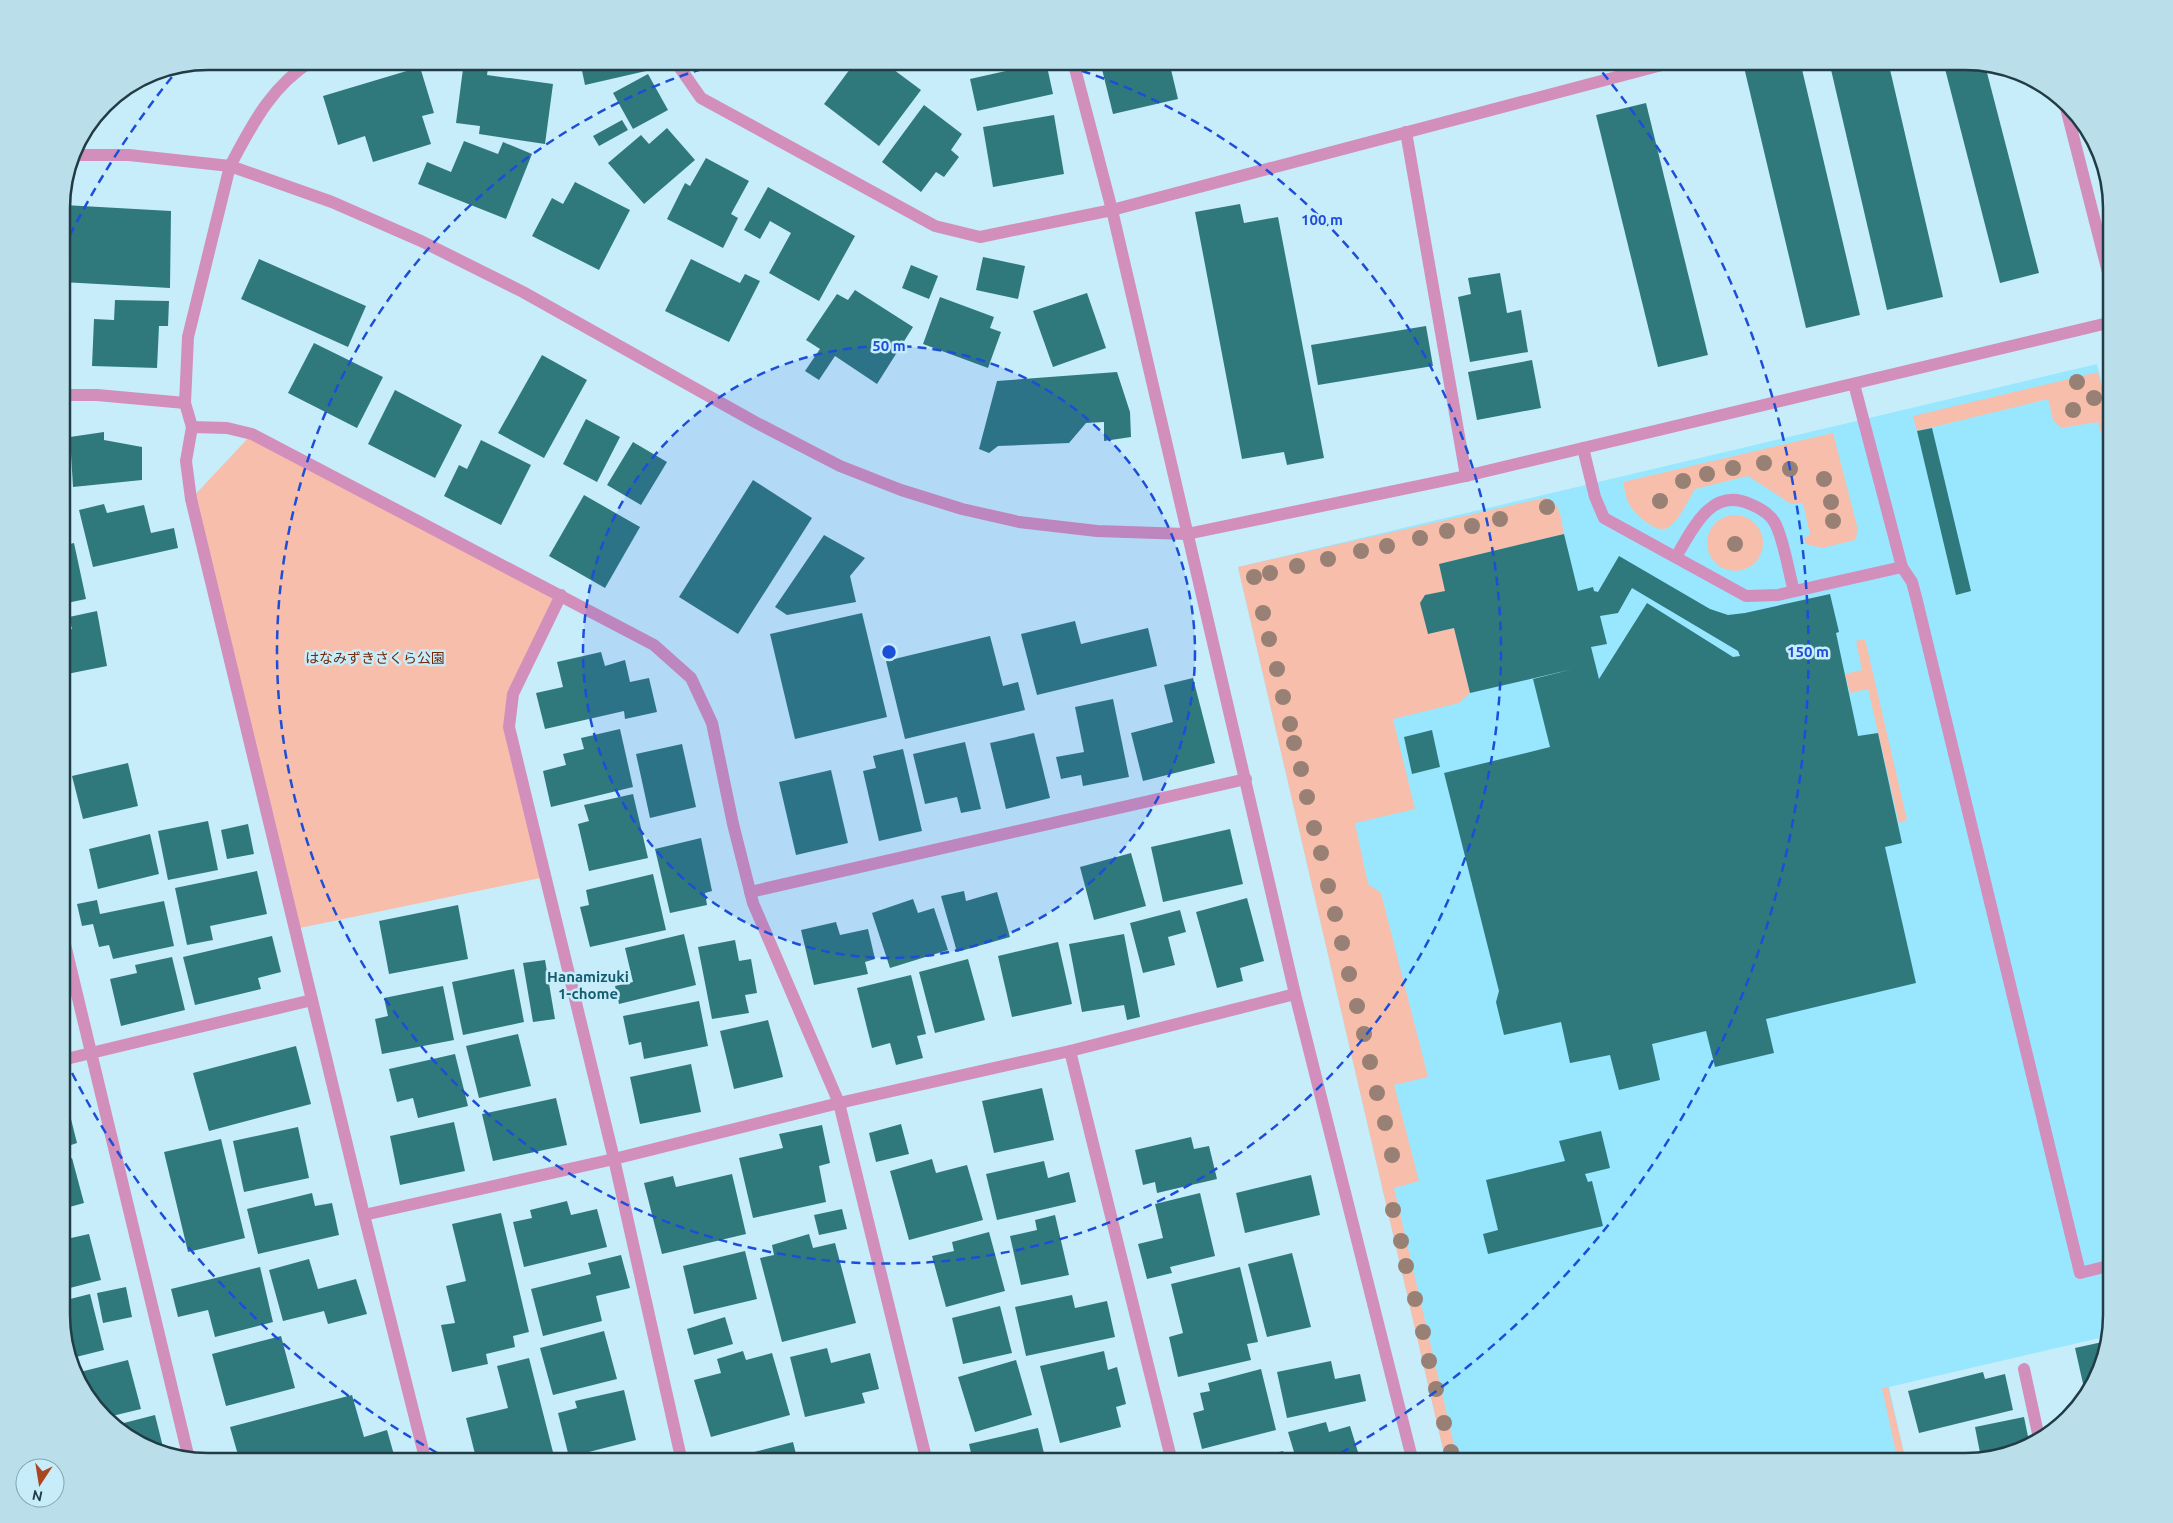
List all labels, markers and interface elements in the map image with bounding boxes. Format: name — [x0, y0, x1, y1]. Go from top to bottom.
text: 100 m — [1301, 211, 1343, 228]
text: 50 m — [872, 337, 906, 354]
centre of rings — [880, 643, 898, 661]
text: 150 m — [1787, 643, 1829, 660]
park label: はなみずきさくら公園 — [305, 650, 445, 666]
district label: Hanamizuki 1-chome — [547, 968, 629, 1002]
north arrow — [15, 1458, 65, 1508]
text: N — [31, 1487, 44, 1505]

